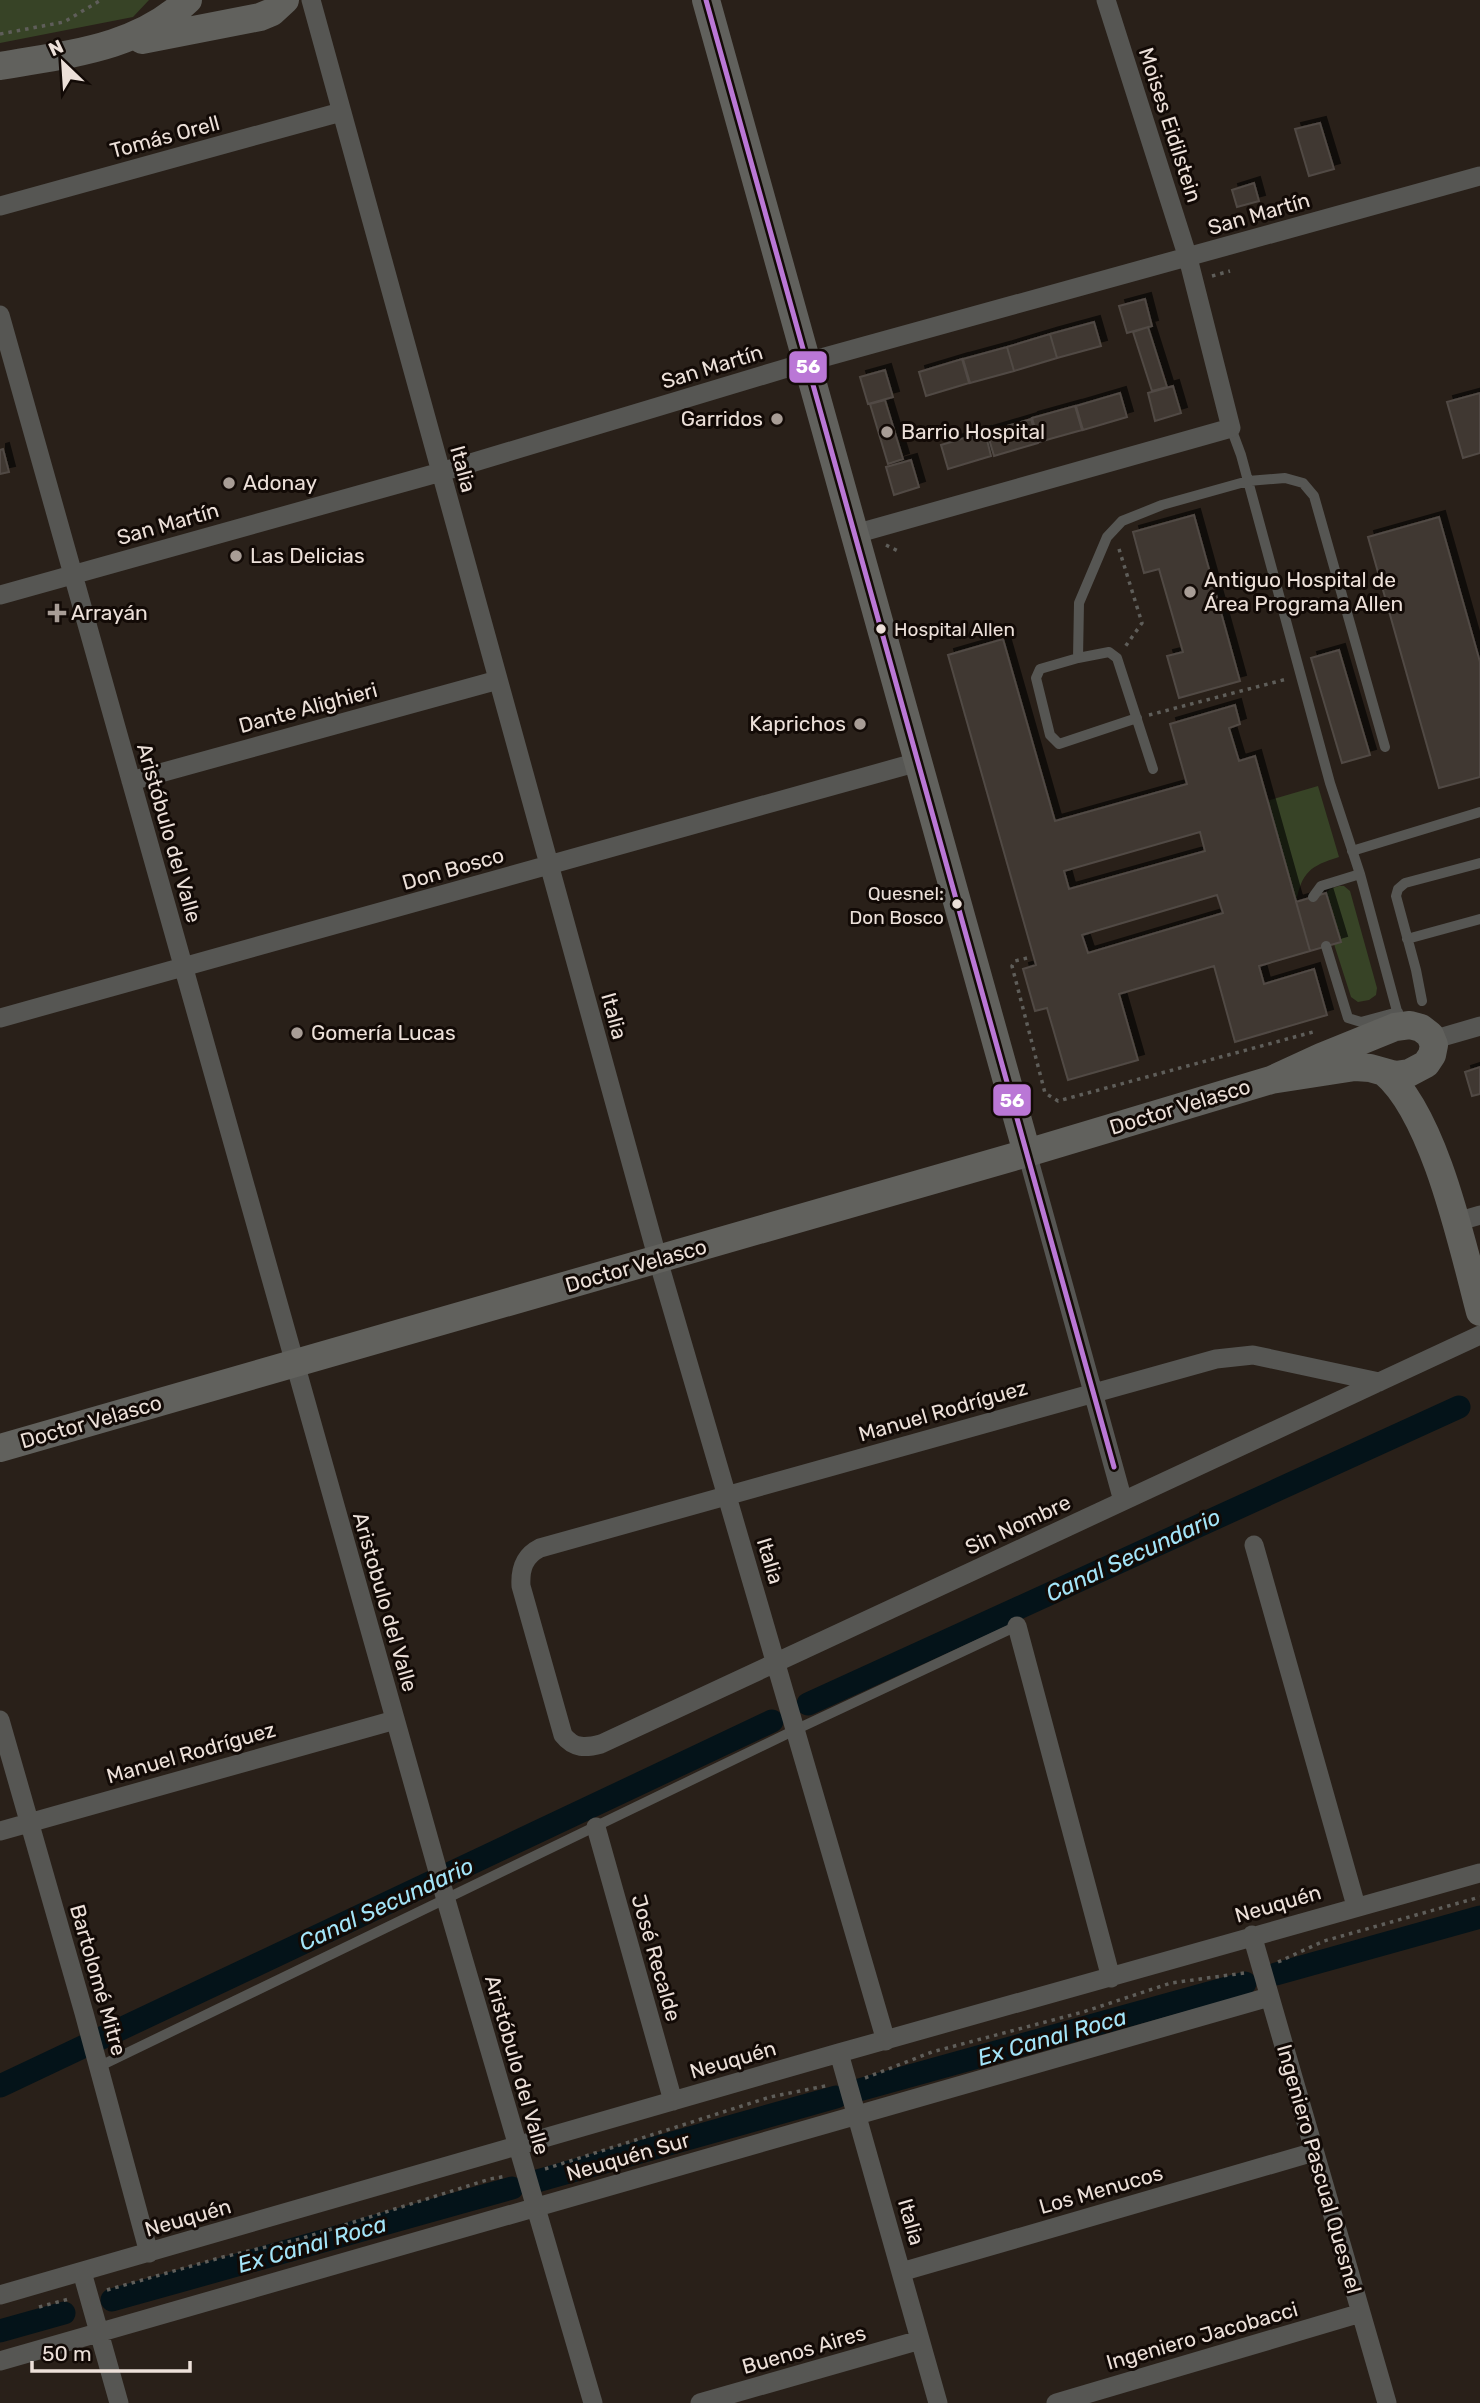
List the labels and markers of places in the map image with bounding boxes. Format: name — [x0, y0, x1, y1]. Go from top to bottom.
place label: Garridos — [681, 406, 763, 431]
marker: Garridos — [769, 411, 785, 427]
place label: Barrio Hospital — [901, 419, 1045, 444]
marker: Barrio Hospital — [879, 424, 895, 440]
place label: Adonay — [243, 470, 318, 495]
marker: Adonay — [221, 475, 237, 491]
place label: Las Delicias — [250, 543, 365, 568]
marker: Las Delicias — [228, 548, 244, 564]
place label: Antiguo Hospital de Área Programa Allen — [1204, 567, 1403, 616]
marker: Antiguo Hospital de Área Programa Allen — [1182, 584, 1198, 600]
place label: Arrayán — [71, 600, 148, 625]
marker: Arrayán — [49, 605, 65, 621]
place label: Hospital Allen — [894, 618, 1015, 641]
marker: Hospital Allen — [874, 622, 888, 636]
place label: Kaprichos — [749, 711, 846, 736]
marker: Kaprichos — [852, 716, 868, 732]
place label: Quesnel: Don Bosco — [849, 882, 944, 929]
marker: Quesnel: Don Bosco — [950, 897, 964, 911]
place label: Gomería Lucas — [311, 1020, 456, 1045]
marker: Gomería Lucas — [289, 1025, 305, 1041]

